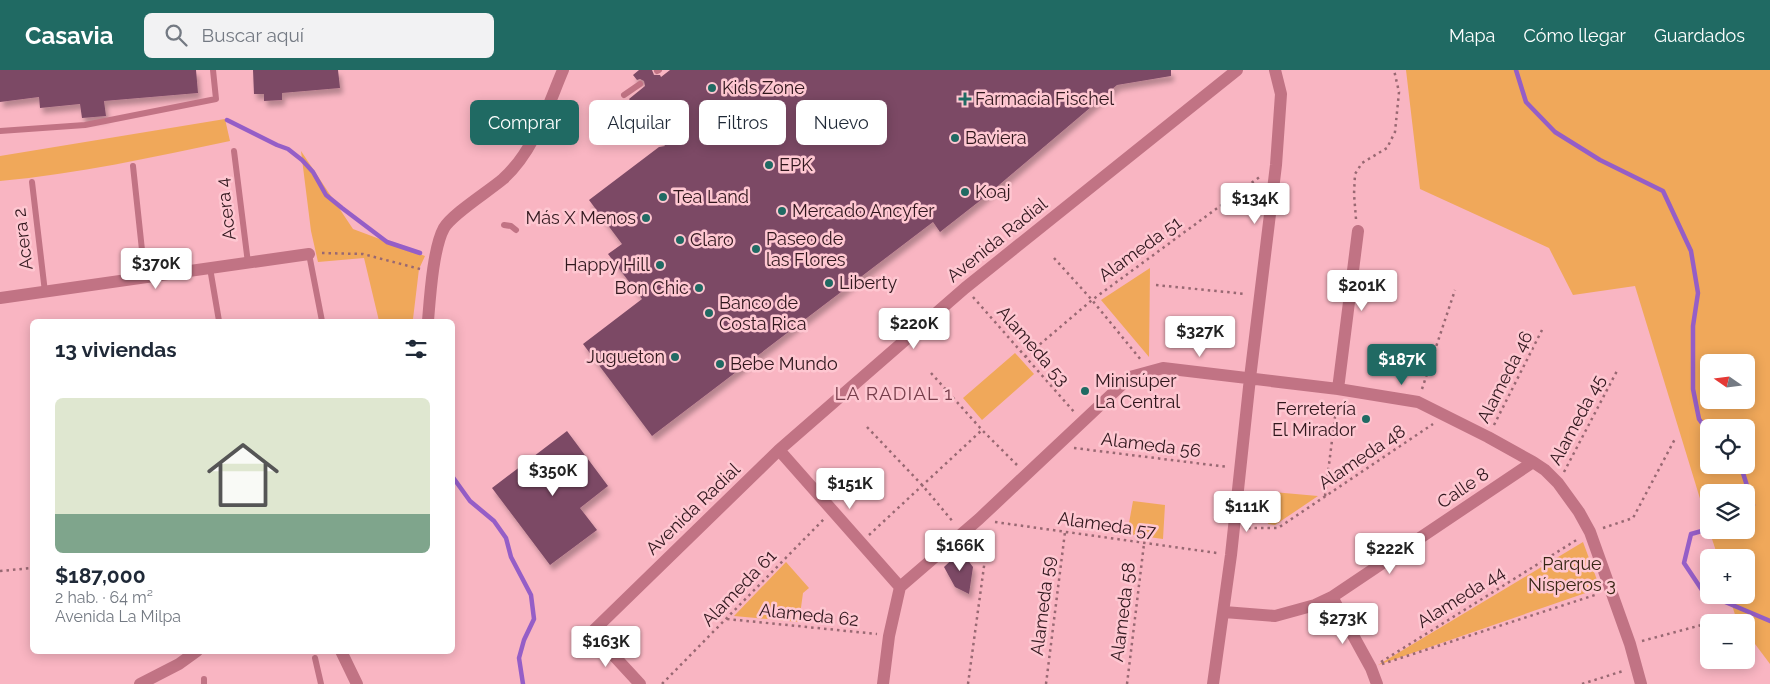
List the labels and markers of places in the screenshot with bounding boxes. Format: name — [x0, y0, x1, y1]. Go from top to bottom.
place label: Kids Zone — [722, 77, 805, 98]
marker: Kids Zone — [706, 82, 718, 94]
place label: Farmacia Fischel — [975, 88, 1114, 109]
marker: Farmacia Fischel — [959, 93, 971, 105]
place label: Baviera — [965, 127, 1027, 148]
marker: Baviera — [949, 132, 961, 144]
place label: EPK — [779, 154, 813, 175]
marker: EPK — [763, 159, 775, 171]
place label: Koaj — [975, 181, 1011, 202]
pin: $134K — [1220, 182, 1290, 225]
place label: Tea Land — [673, 186, 749, 207]
marker: Koaj — [959, 186, 971, 198]
marker: Tea Land — [657, 191, 669, 203]
place label: Mercado Ancyfer — [792, 200, 935, 221]
marker: Mercado Ancyfer — [776, 205, 788, 217]
place label: Más X Menos — [526, 207, 636, 228]
marker: Más X Menos — [640, 212, 652, 224]
place label: Paseo de las Flores — [766, 228, 846, 270]
place label: Claro — [690, 229, 734, 250]
marker: Claro — [674, 234, 686, 246]
marker: Paseo de las Flores — [750, 243, 762, 255]
pin: $370K — [121, 248, 191, 290]
place label: Happy Hill — [564, 254, 650, 275]
marker: Happy Hill — [654, 259, 666, 271]
pin: $201K — [1327, 270, 1397, 312]
place label: Liberty — [839, 272, 897, 293]
place label: Bon Chic — [615, 277, 689, 298]
marker: Liberty — [823, 277, 835, 289]
marker: Bon Chic — [693, 282, 705, 294]
place label: Banco de Costa Rica — [719, 292, 806, 334]
marker: Banco de Costa Rica — [703, 307, 715, 319]
pin: $220K — [879, 308, 949, 350]
pin: $327K — [1165, 316, 1235, 358]
pin: $187K — [1367, 344, 1437, 386]
place label: Jugueton — [586, 346, 665, 367]
marker: Jugueton — [669, 351, 681, 363]
place label: Bebe Mundo — [730, 353, 838, 374]
marker: Bebe Mundo — [714, 358, 726, 370]
place label: Minisúper La Central — [1095, 370, 1180, 412]
marker: Minisúper La Central — [1079, 385, 1091, 397]
place label: Ferretería El Mirador — [1272, 398, 1357, 440]
marker: Ferretería El Mirador — [1360, 413, 1372, 425]
pin: $350K — [518, 454, 588, 497]
pin: $151K — [815, 468, 885, 510]
pin: $111K — [1212, 490, 1282, 533]
pin: $166K — [925, 530, 995, 572]
pin: $222K — [1355, 532, 1425, 575]
pin: $273K — [1308, 602, 1378, 645]
pin: $163K — [571, 626, 641, 668]

